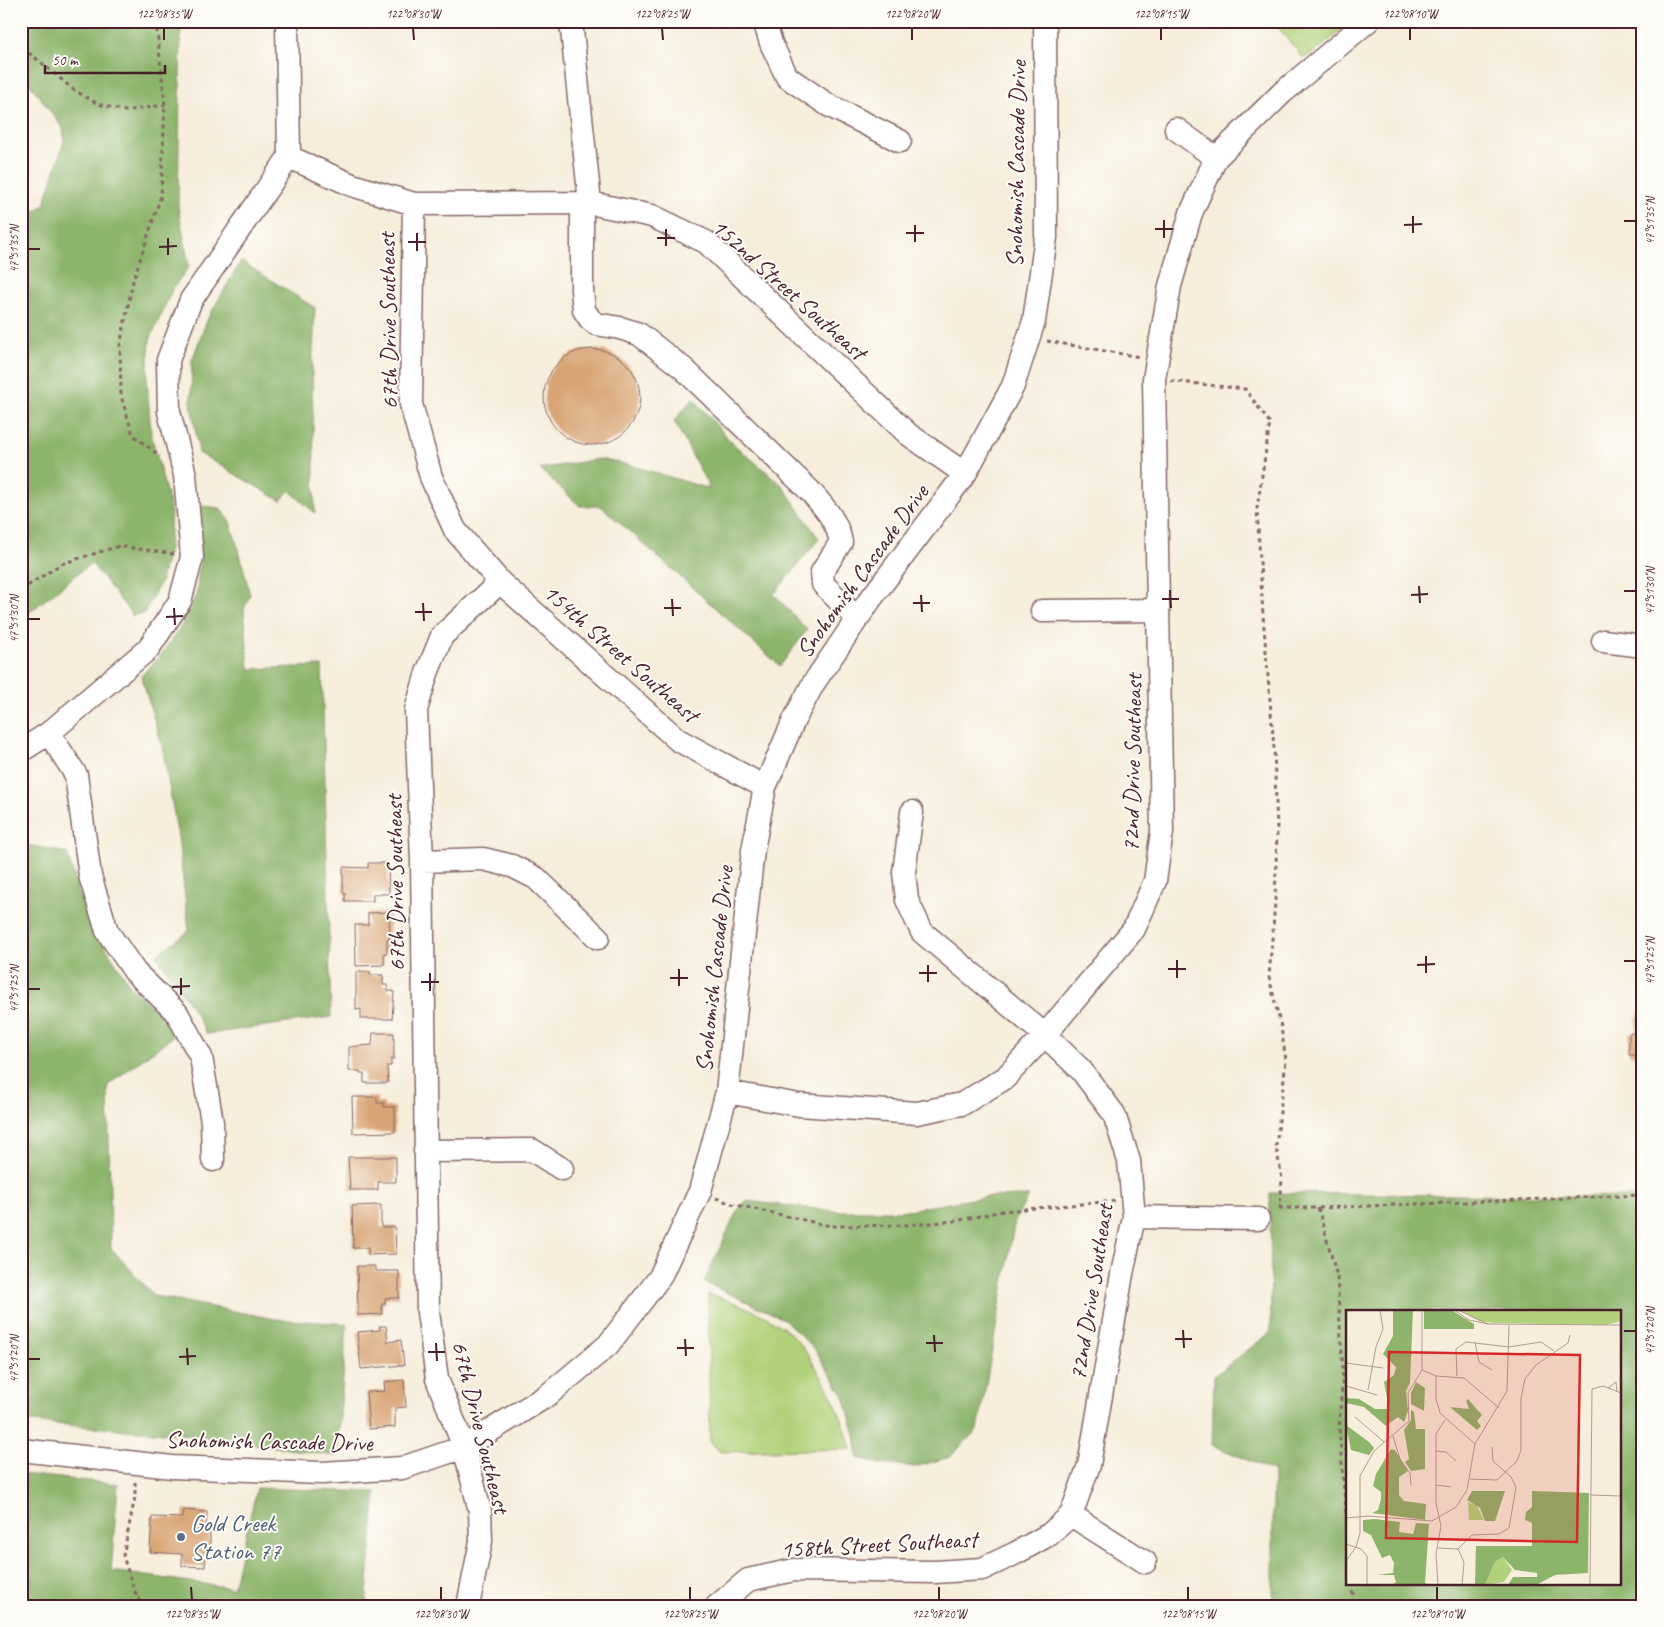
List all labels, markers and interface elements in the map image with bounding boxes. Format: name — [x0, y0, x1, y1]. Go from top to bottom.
text: 122°08'35"W — [137, 6, 193, 22]
text: 122°08'30"W — [386, 6, 442, 22]
text: 122°08'25"W — [635, 6, 691, 22]
text: 122°08'20"W — [885, 6, 941, 22]
text: 122°08'15"W — [1134, 6, 1190, 22]
text: 122°08'10"W — [1383, 6, 1439, 22]
scale bar — [45, 42, 165, 74]
text: 50 m — [52, 51, 79, 70]
street label: Snohomish Cascade Drive — [999, 58, 1033, 268]
text: 47°51'35"N — [1642, 196, 1658, 245]
street label: 152nd Street Southeast — [705, 212, 875, 368]
text: 47°51'35"N — [6, 224, 22, 273]
street label: 67th Drive Southeast — [371, 230, 405, 410]
street label: Snohomish Cascade Drive — [789, 477, 936, 663]
text: 47°51'30"N — [1642, 566, 1658, 615]
street label: 154th Street Southeast — [537, 577, 707, 731]
text: 47°51'30"N — [6, 594, 22, 643]
street label: 72nd Drive Southeast — [1115, 672, 1149, 852]
street label: 67th Drive Southeast — [378, 792, 412, 972]
street label: Snohomish Cascade Drive — [688, 862, 740, 1073]
text: 47°51'25"N — [1642, 936, 1658, 985]
text: 47°51'25"N — [6, 964, 22, 1013]
street label: 72nd Drive Southeast — [1062, 1200, 1120, 1382]
text: 47°51'20"N — [1642, 1306, 1658, 1355]
inset map — [1346, 1310, 1622, 1584]
text: 47°51'20"N — [6, 1334, 22, 1383]
street label: 67th Drive Southeast — [445, 1338, 517, 1518]
street label: Snohomish Cascade Drive — [165, 1424, 375, 1458]
place label: Gold Creek Station 77 — [191, 1508, 282, 1566]
street label: 158th Street Southeast — [780, 1524, 981, 1564]
marker: Gold Creek Station 77 — [175, 1531, 187, 1543]
text: 122°08'35"W — [165, 1606, 221, 1622]
text: 122°08'30"W — [414, 1606, 470, 1622]
text: 122°08'25"W — [663, 1606, 719, 1622]
text: 122°08'20"W — [912, 1606, 968, 1622]
text: 122°08'15"W — [1161, 1606, 1217, 1622]
text: 122°08'10"W — [1410, 1606, 1466, 1622]

